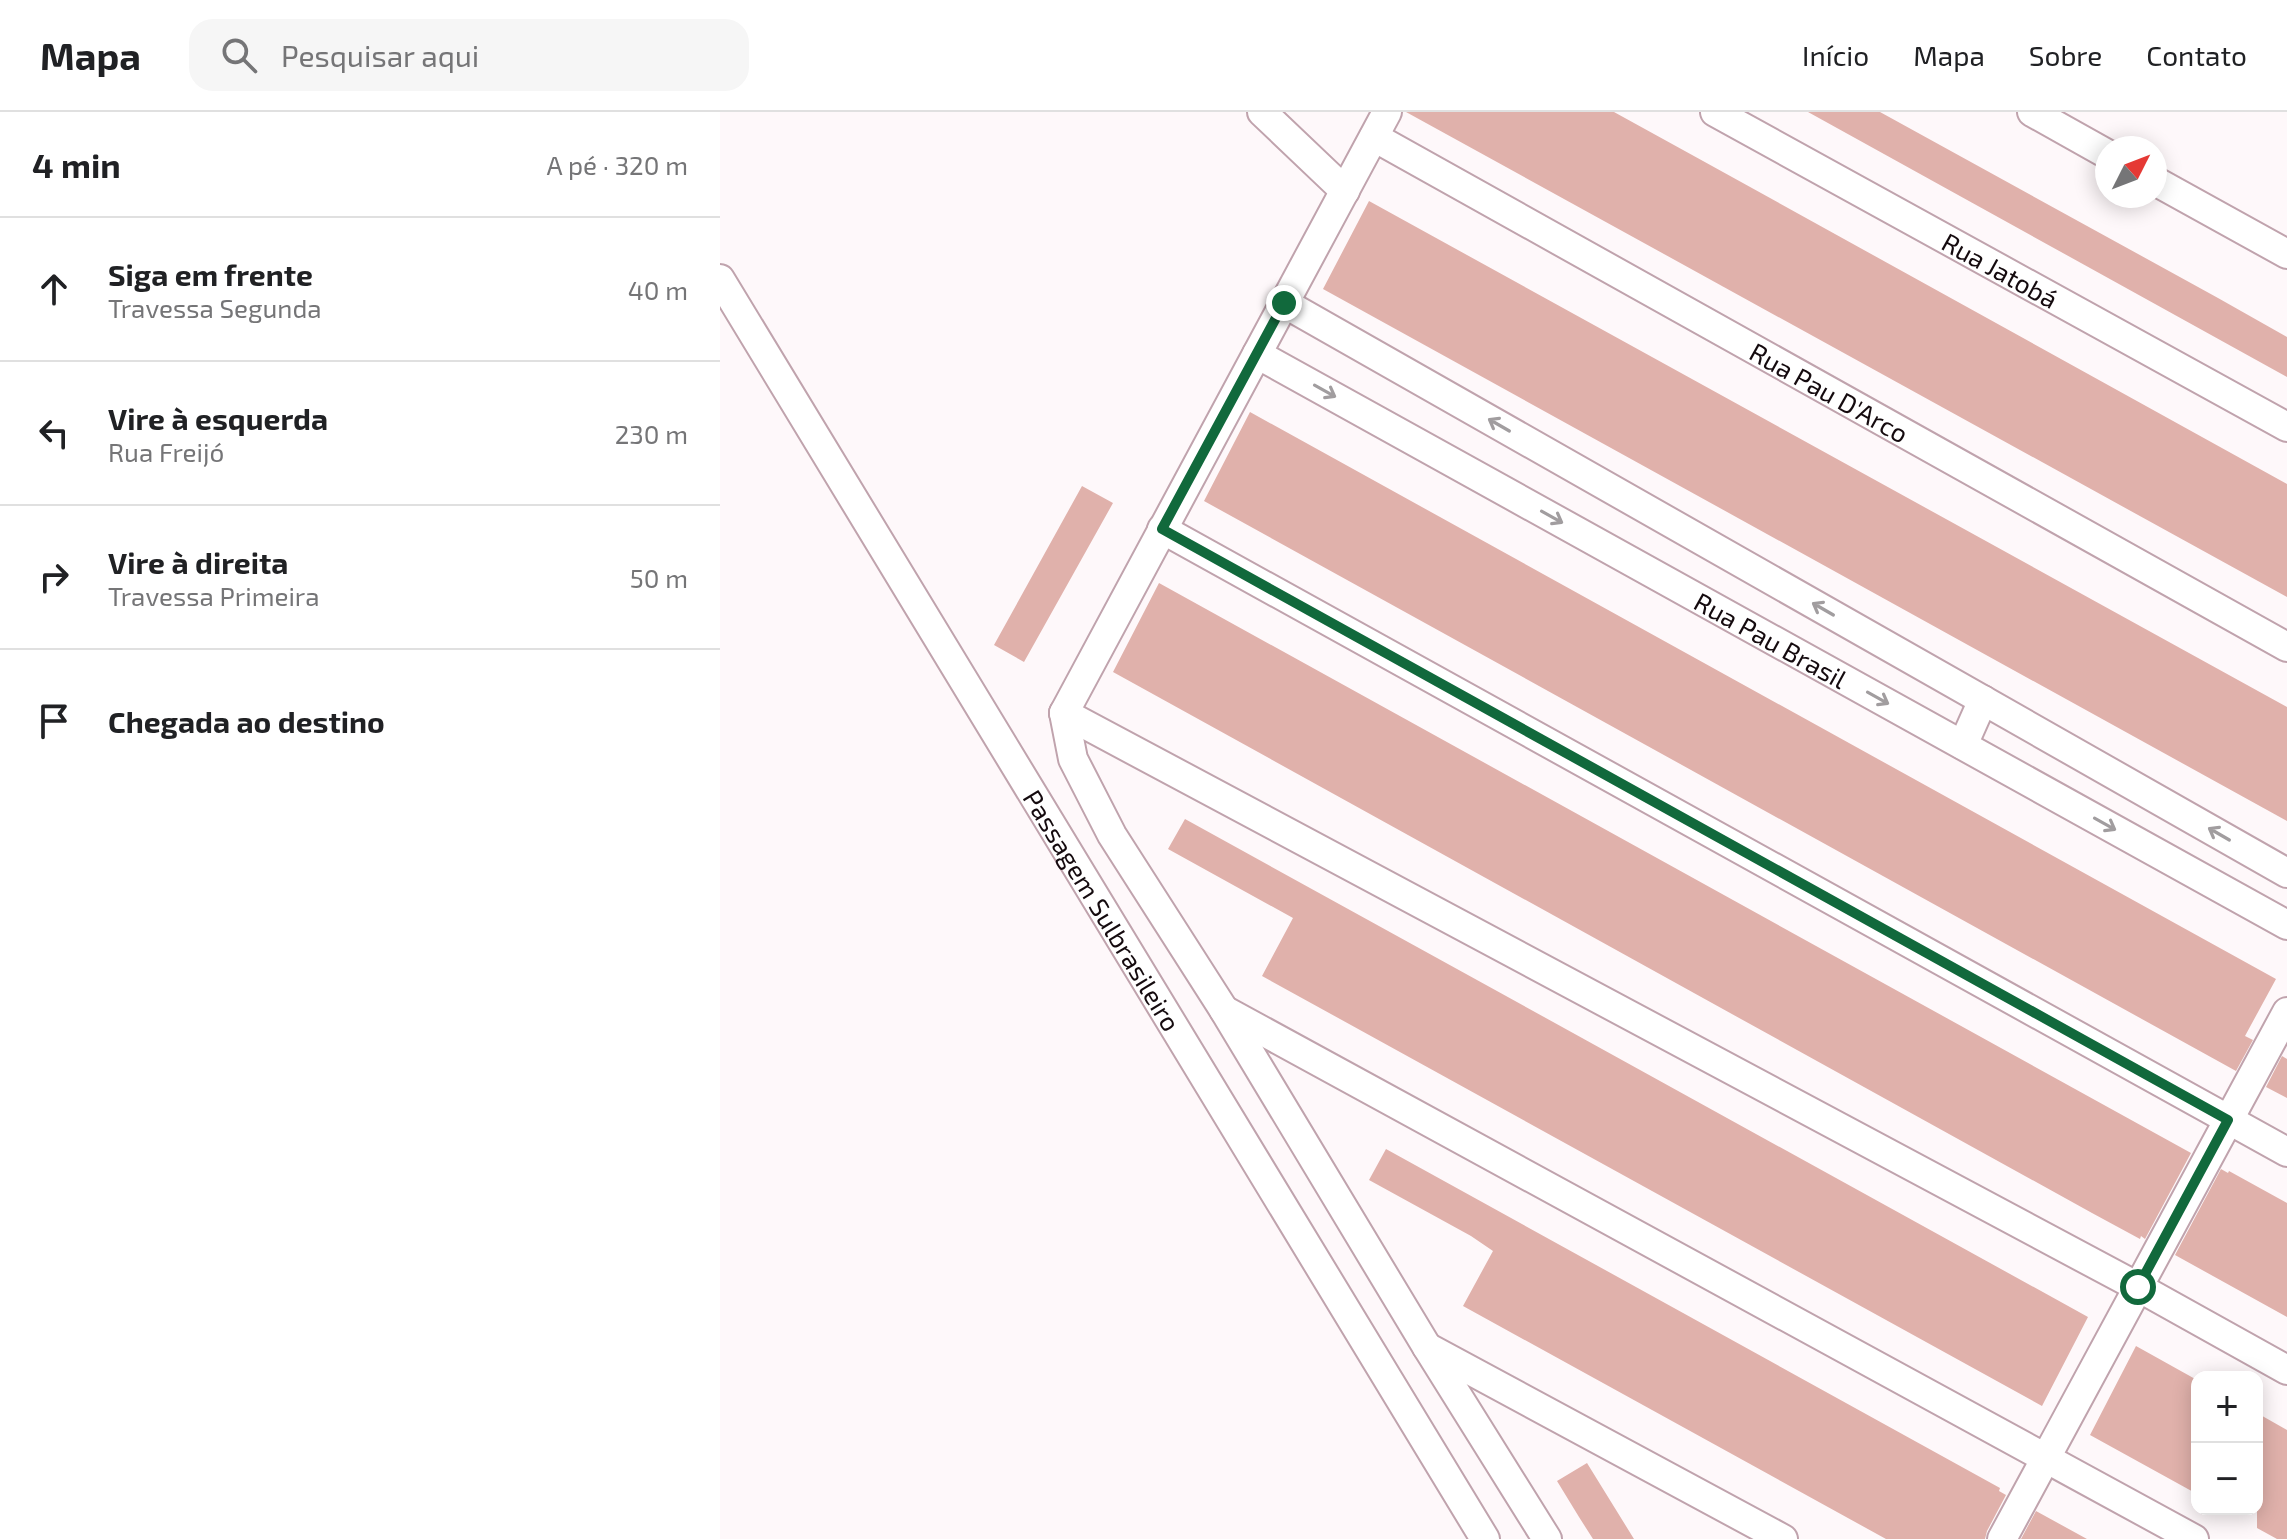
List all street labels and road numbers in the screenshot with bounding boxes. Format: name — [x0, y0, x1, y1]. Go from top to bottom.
street label: Rua Jatobá — [1937, 225, 2064, 314]
street label: Rua Pau D'Arco — [1745, 335, 1914, 448]
street label: Rua Pau Brasil — [1690, 584, 1853, 694]
street label: Passagem Sulbrasileiro — [1018, 784, 1188, 1036]

